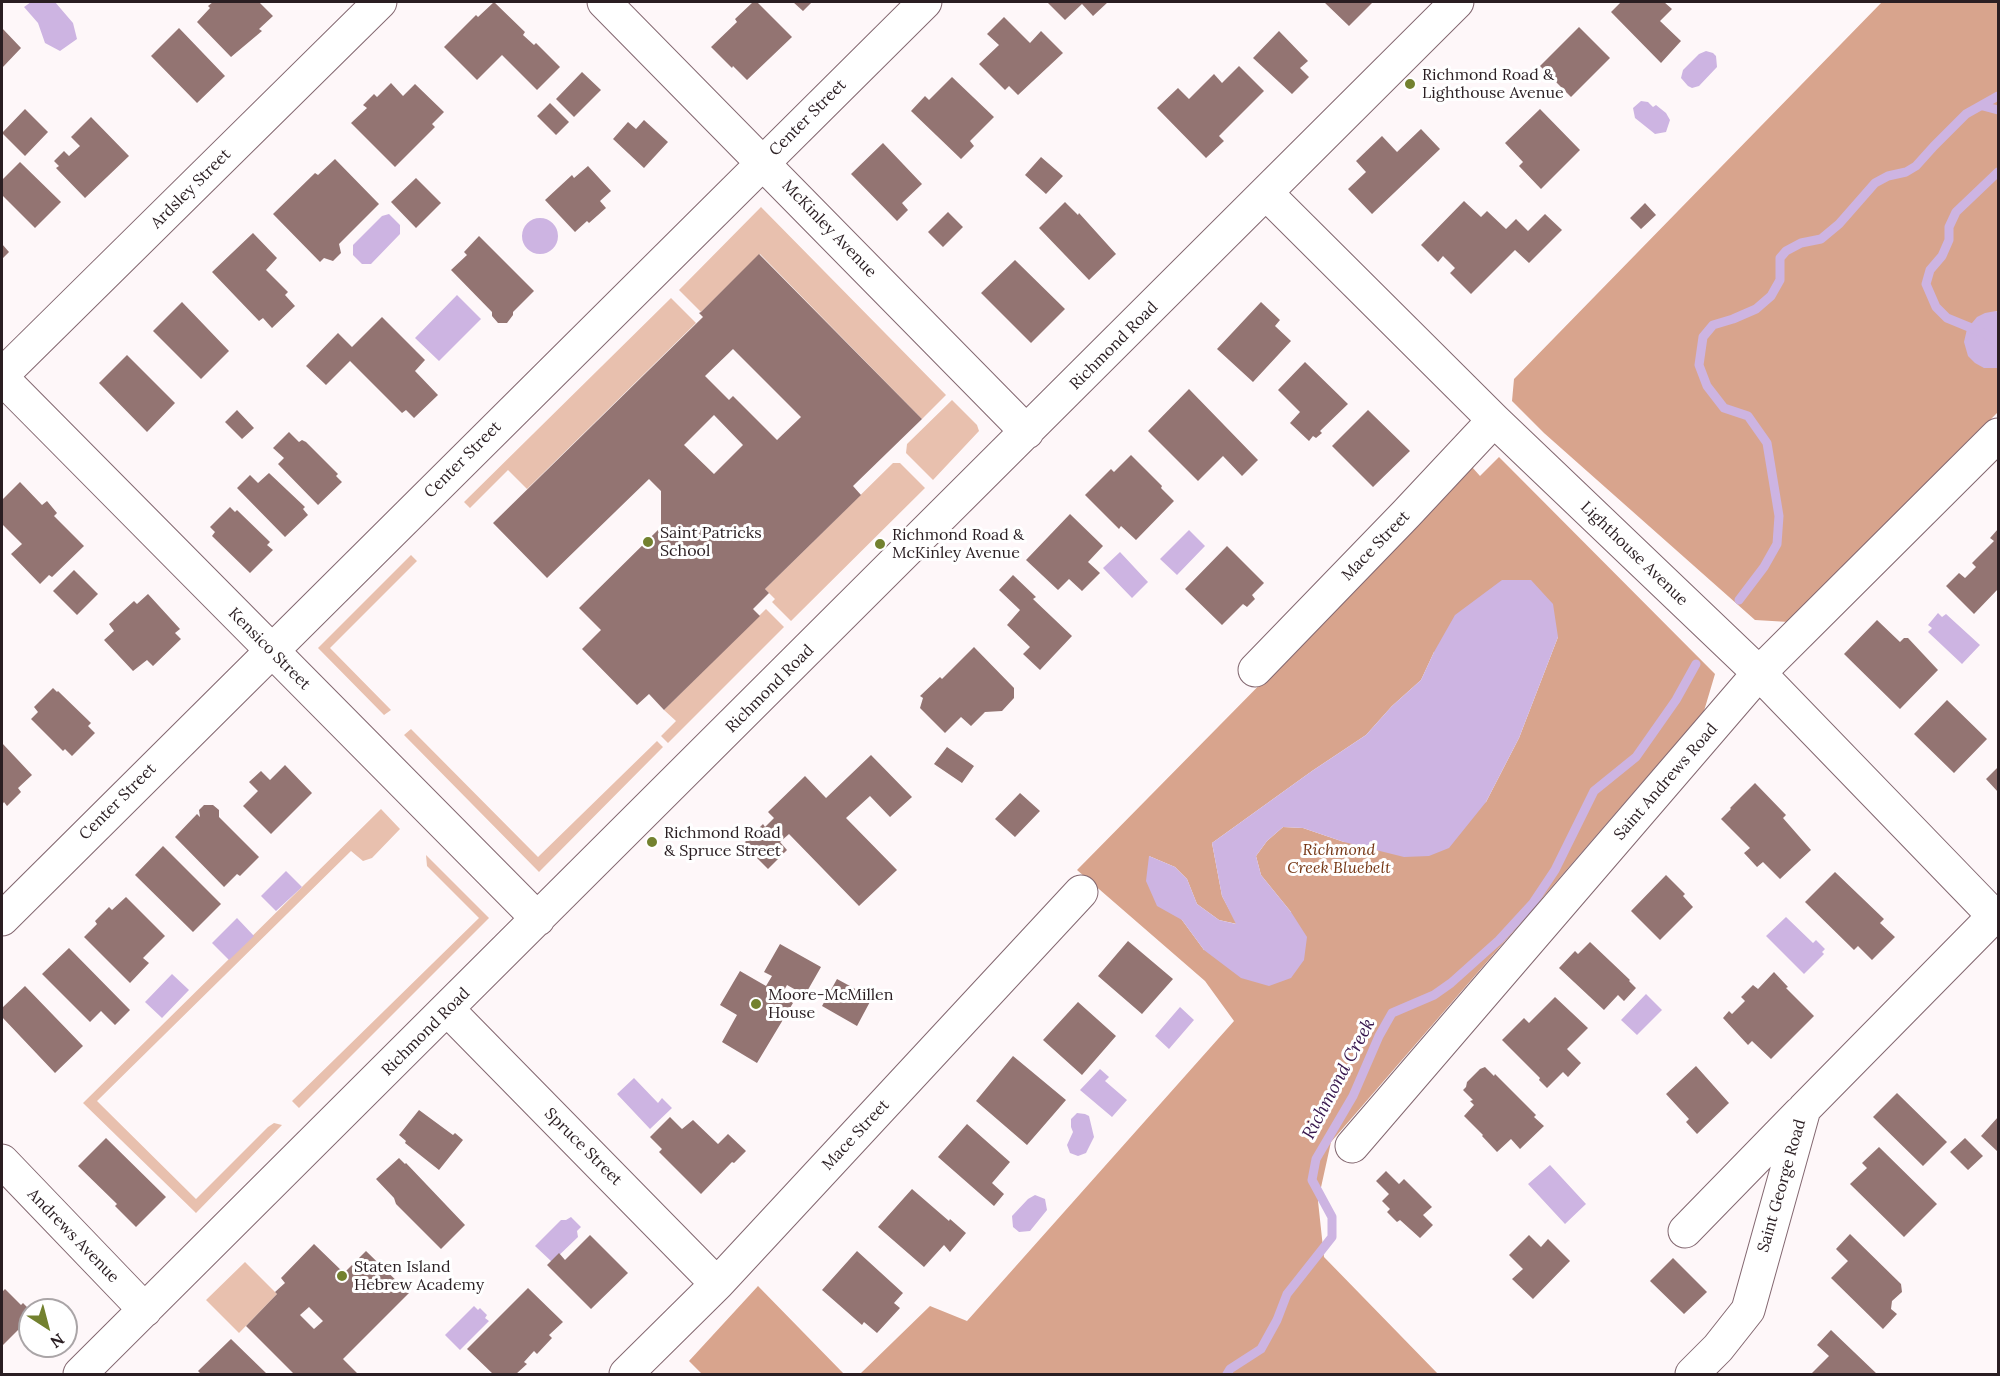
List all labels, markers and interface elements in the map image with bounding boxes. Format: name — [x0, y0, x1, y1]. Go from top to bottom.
place label: Richmond Road & Lighthouse Avenue — [1422, 65, 1564, 103]
street label: Center Street — [766, 76, 850, 160]
marker: Richmond Road & Lighthouse Avenue — [1403, 77, 1417, 91]
street label: Ardsley Street — [147, 145, 235, 233]
street label: McKinley Avenue — [778, 176, 880, 282]
street label: Richmond Road — [1066, 298, 1162, 394]
street label: Center Street — [421, 418, 505, 502]
street label: Lighthouse Avenue — [1576, 498, 1692, 610]
street label: Mace Street — [1338, 507, 1414, 585]
place label: Saint Patricks School — [660, 523, 762, 561]
place label: Richmond Road & McKinley Avenue — [892, 525, 1024, 563]
marker: Saint Patricks School — [641, 535, 655, 549]
marker: Richmond Road & McKinley Avenue — [873, 537, 887, 551]
street label: Kensico Street — [224, 604, 314, 694]
street label: Richmond Road — [722, 641, 818, 737]
street label: Saint Andrews Road — [1610, 720, 1722, 844]
street label: Center Street — [76, 760, 160, 844]
place label: Richmond Road & Spruce Street — [664, 823, 781, 861]
marker: Richmond Road & Spruce Street — [645, 835, 659, 849]
park label: Richmond Creek Bluebelt — [1287, 840, 1391, 878]
street label: Richmond Road — [378, 984, 474, 1080]
place label: Moore-McMillen House — [768, 985, 893, 1023]
marker: Moore-McMillen House — [749, 997, 763, 1011]
water label: Richmond Creek — [1298, 1015, 1380, 1143]
street label: Mace Street — [818, 1096, 894, 1174]
street label: Spruce Street — [540, 1104, 626, 1190]
street label: Saint George Road — [1754, 1117, 1810, 1255]
street label: Andrews Avenue — [23, 1185, 123, 1287]
place label: Staten Island Hebrew Academy — [354, 1257, 484, 1295]
marker: Staten Island Hebrew Academy — [335, 1269, 349, 1283]
north arrow — [18, 1298, 78, 1358]
text: N — [47, 1329, 68, 1353]

